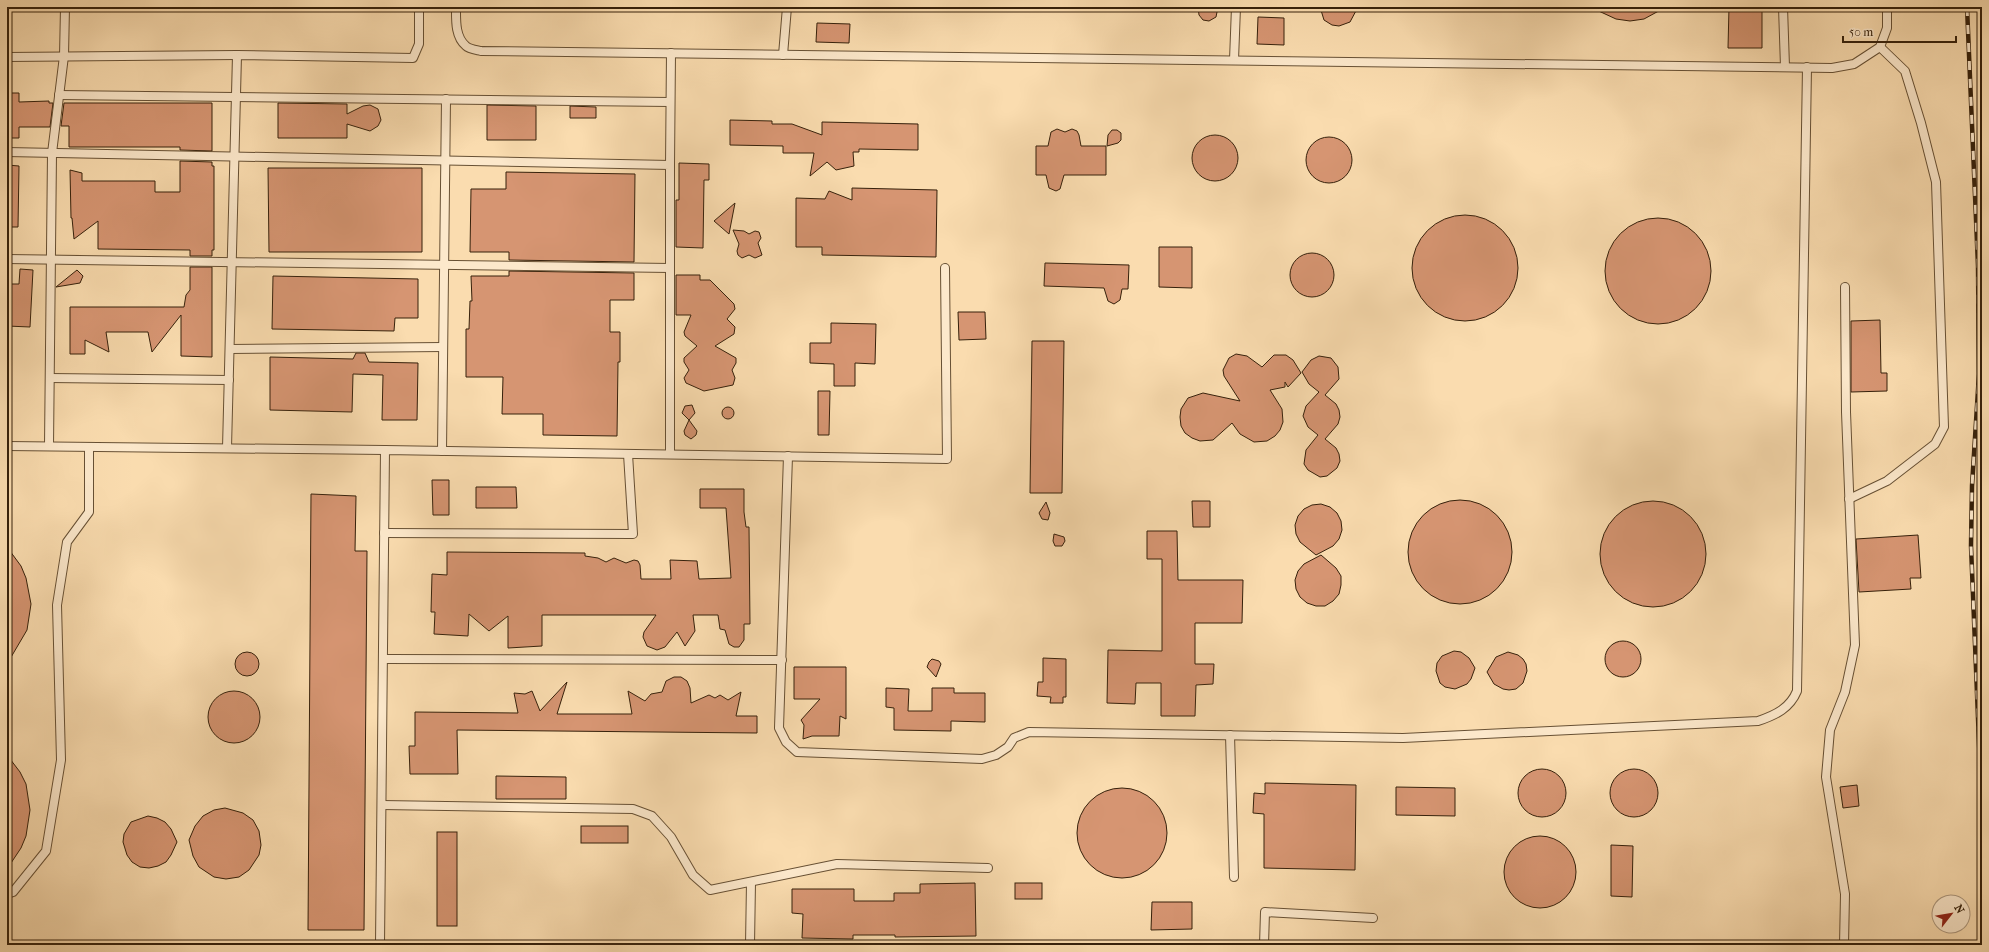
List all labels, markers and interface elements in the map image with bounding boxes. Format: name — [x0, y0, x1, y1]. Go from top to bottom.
scale bar — [1843, 18, 1956, 44]
text: 50 m — [1849, 25, 1873, 39]
north arrow — [1931, 894, 1971, 934]
text: N — [1951, 902, 1967, 917]

